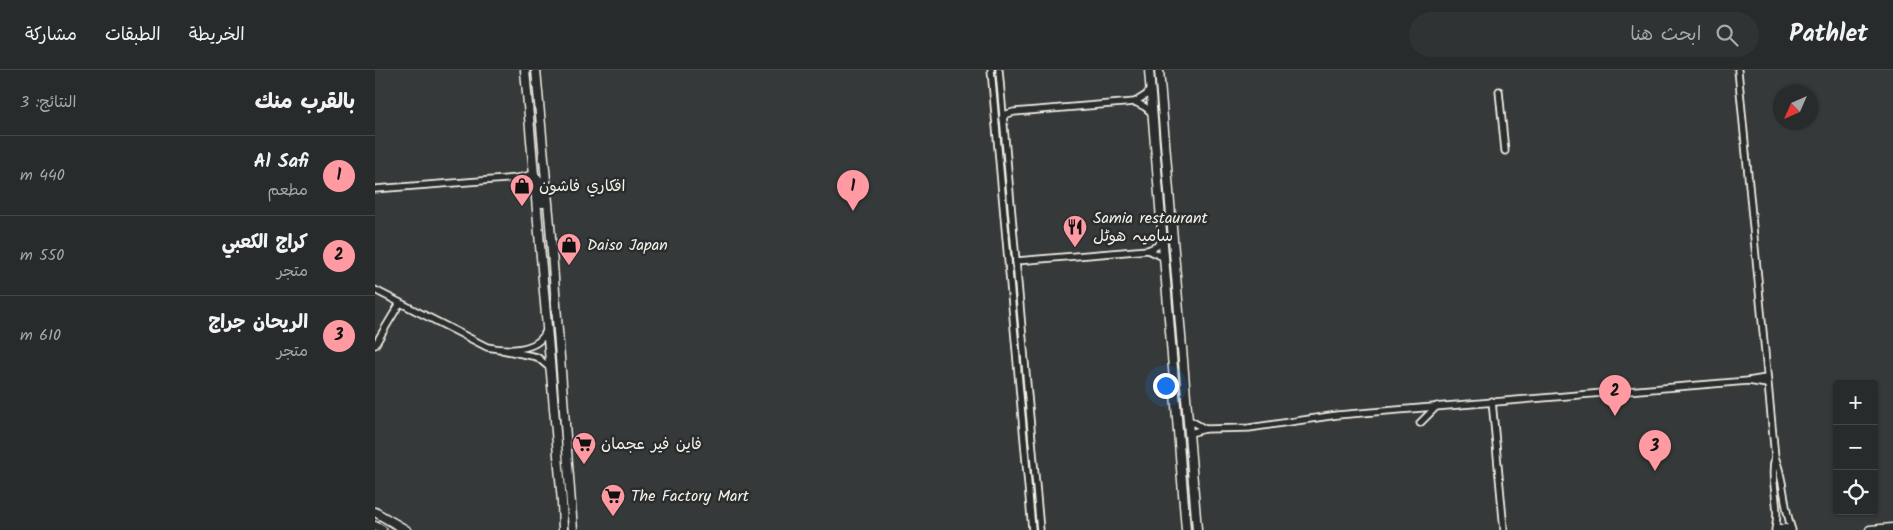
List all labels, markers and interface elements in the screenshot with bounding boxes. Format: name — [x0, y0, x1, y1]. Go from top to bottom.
search box — [1409, 12, 1759, 57]
text: Pathlet — [1789, 15, 1868, 54]
text: ابحث هنا — [1630, 20, 1701, 50]
text: مشاركة — [25, 21, 77, 50]
text: الطبقات — [105, 21, 161, 50]
text: الخريطة — [189, 21, 245, 50]
icon: search — [1713, 21, 1741, 49]
north arrow — [1773, 85, 1818, 130]
text: بالقرب منك — [255, 86, 355, 119]
text: النتائج: 3 — [20, 90, 76, 115]
text: Al Safi — [254, 147, 308, 177]
text: 440 m — [20, 163, 65, 188]
text: 1 — [337, 163, 341, 188]
pin: 1 — [837, 170, 869, 211]
shop icon: افكاري فاشون — [509, 173, 535, 207]
place label: افكاري فاشون — [539, 174, 626, 199]
text: مطعم — [268, 178, 308, 203]
place label: Samia restaurant سامیہ ھوٹل — [1093, 206, 1208, 249]
restaurant icon: Samia restaurant سامیہ ھوٹل — [1062, 214, 1088, 248]
text: كراج الكعبي — [222, 228, 308, 258]
shop icon: Daiso Japan — [556, 232, 582, 266]
place label: Daiso Japan — [587, 233, 668, 258]
text: 550 m — [20, 243, 64, 268]
text: 2 — [334, 243, 344, 268]
text: متجر — [277, 259, 308, 284]
text: الريحان جراج — [208, 308, 308, 338]
text: 610 m — [20, 323, 61, 348]
text: 3 — [335, 323, 343, 348]
text: متجر — [277, 339, 308, 364]
your location — [1153, 373, 1179, 399]
pin: 2 — [1599, 375, 1631, 416]
map controls — [1833, 380, 1878, 515]
button: + — [1833, 380, 1878, 425]
button: − — [1833, 425, 1878, 470]
pin: 3 — [1639, 430, 1671, 471]
supermarket icon: فاين فير عجمان — [571, 431, 597, 465]
place label: فاين فير عجمان — [601, 432, 702, 457]
button: locate — [1833, 470, 1878, 515]
supermarket icon: The Factory Mart — [600, 483, 626, 517]
place label: The Factory Mart — [631, 484, 750, 509]

